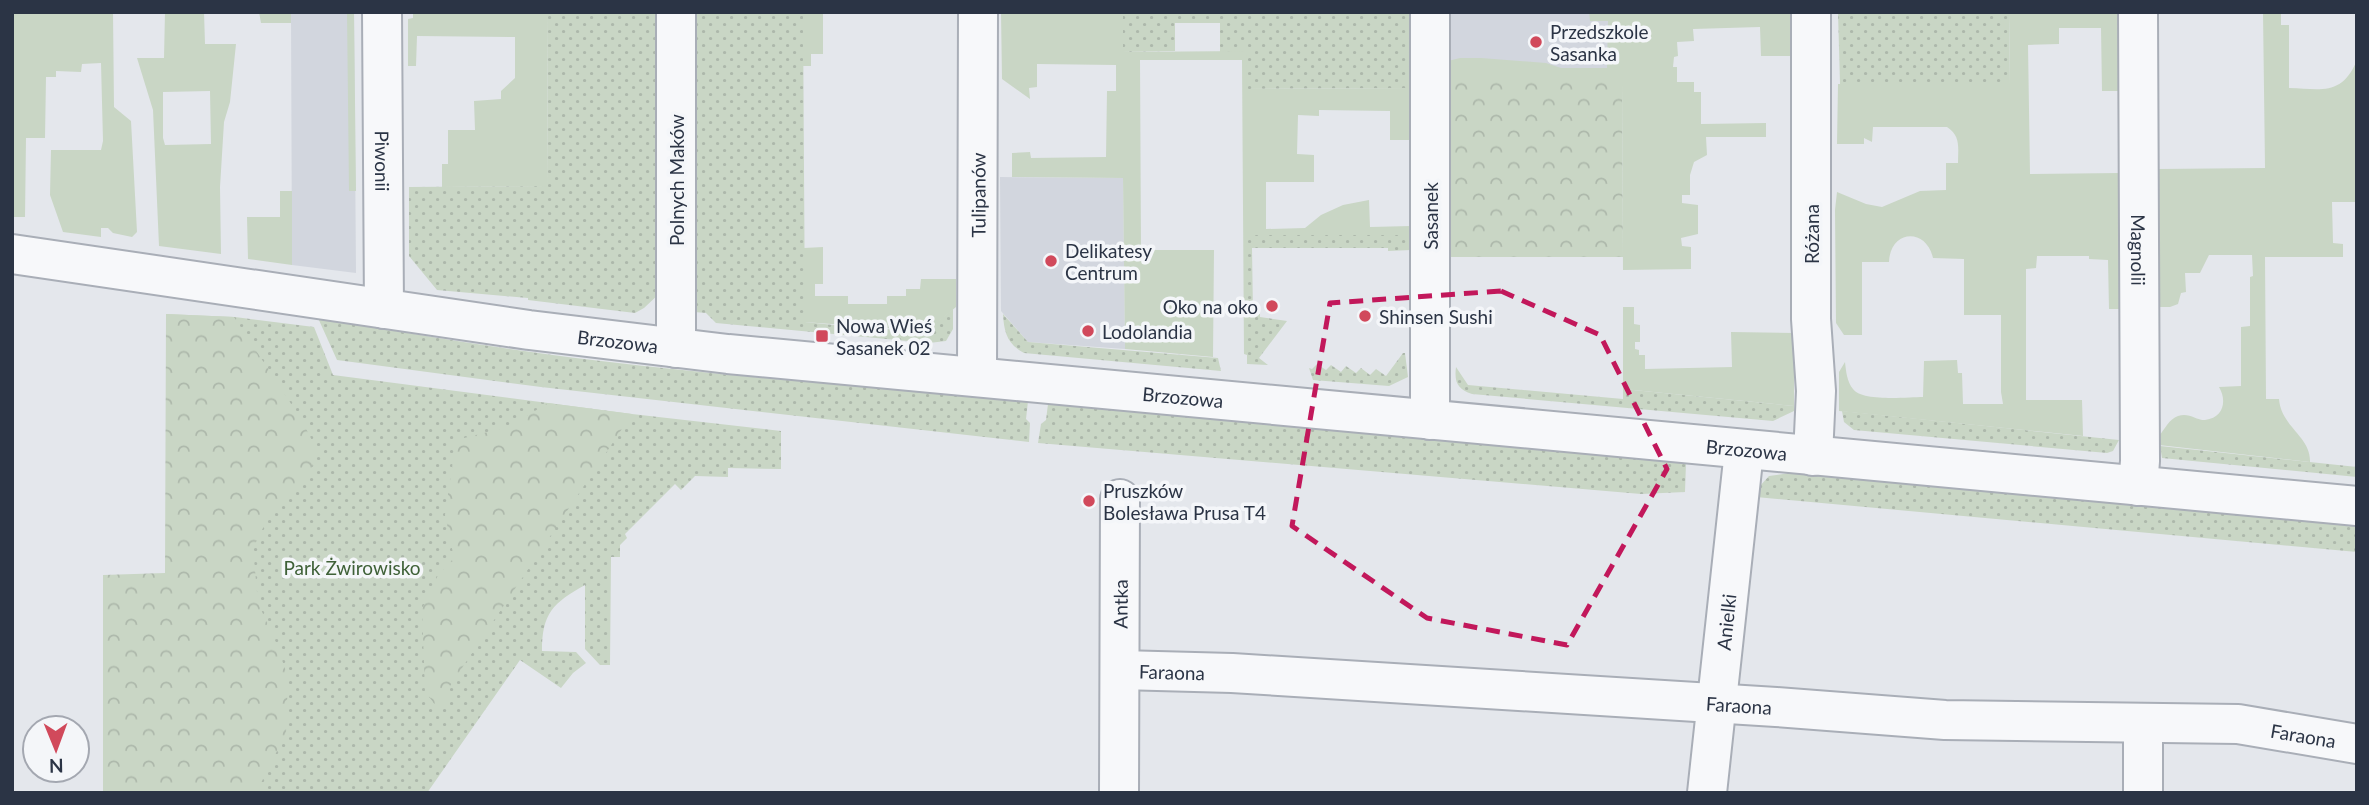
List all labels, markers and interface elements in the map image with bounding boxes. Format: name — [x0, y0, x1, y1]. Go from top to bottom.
place label: Przedszkole Sasanka — [1550, 20, 1648, 65]
marker: Przedszkole Sasanka — [1528, 34, 1544, 50]
street label: Polnych Maków — [665, 114, 688, 246]
street label: Piwonii — [371, 130, 395, 192]
street label: Tulipanów — [966, 152, 989, 238]
street label: Sasanek — [1419, 182, 1442, 250]
street label: Różana — [1800, 204, 1823, 264]
street label: Magnolii — [2127, 214, 2151, 286]
place label: Delikatesy Centrum — [1065, 239, 1152, 284]
marker: Delikatesy Centrum — [1043, 253, 1059, 269]
place label: Oko na oko — [1163, 295, 1258, 318]
marker: Oko na oko — [1264, 298, 1280, 314]
place label: Shinsen Sushi — [1379, 305, 1493, 328]
marker: Shinsen Sushi — [1357, 308, 1373, 324]
place label: Nowa Wieś Sasanek 02 — [836, 314, 932, 359]
place label: Lodolandia — [1102, 320, 1192, 343]
marker: Lodolandia — [1080, 323, 1096, 339]
street label: Brzozowa — [576, 324, 660, 357]
marker: Nowa Wieś Sasanek 02 — [814, 328, 830, 344]
street label: Brzozowa — [1141, 381, 1225, 412]
street label: Brzozowa — [1705, 434, 1788, 464]
place label: Pruszków Bolesława Prusa T4 — [1103, 479, 1266, 524]
marker: Pruszków Bolesława Prusa T4 — [1081, 493, 1097, 509]
park label: Park Żwirowisko — [283, 556, 421, 579]
street label: Antka — [1108, 579, 1131, 629]
street label: Anielki — [1711, 593, 1740, 651]
street label: Faraona — [1139, 659, 1205, 684]
street label: Faraona — [1705, 691, 1773, 718]
north arrow — [21, 714, 91, 784]
street label: Faraona — [2269, 718, 2338, 752]
text: N — [49, 755, 64, 778]

